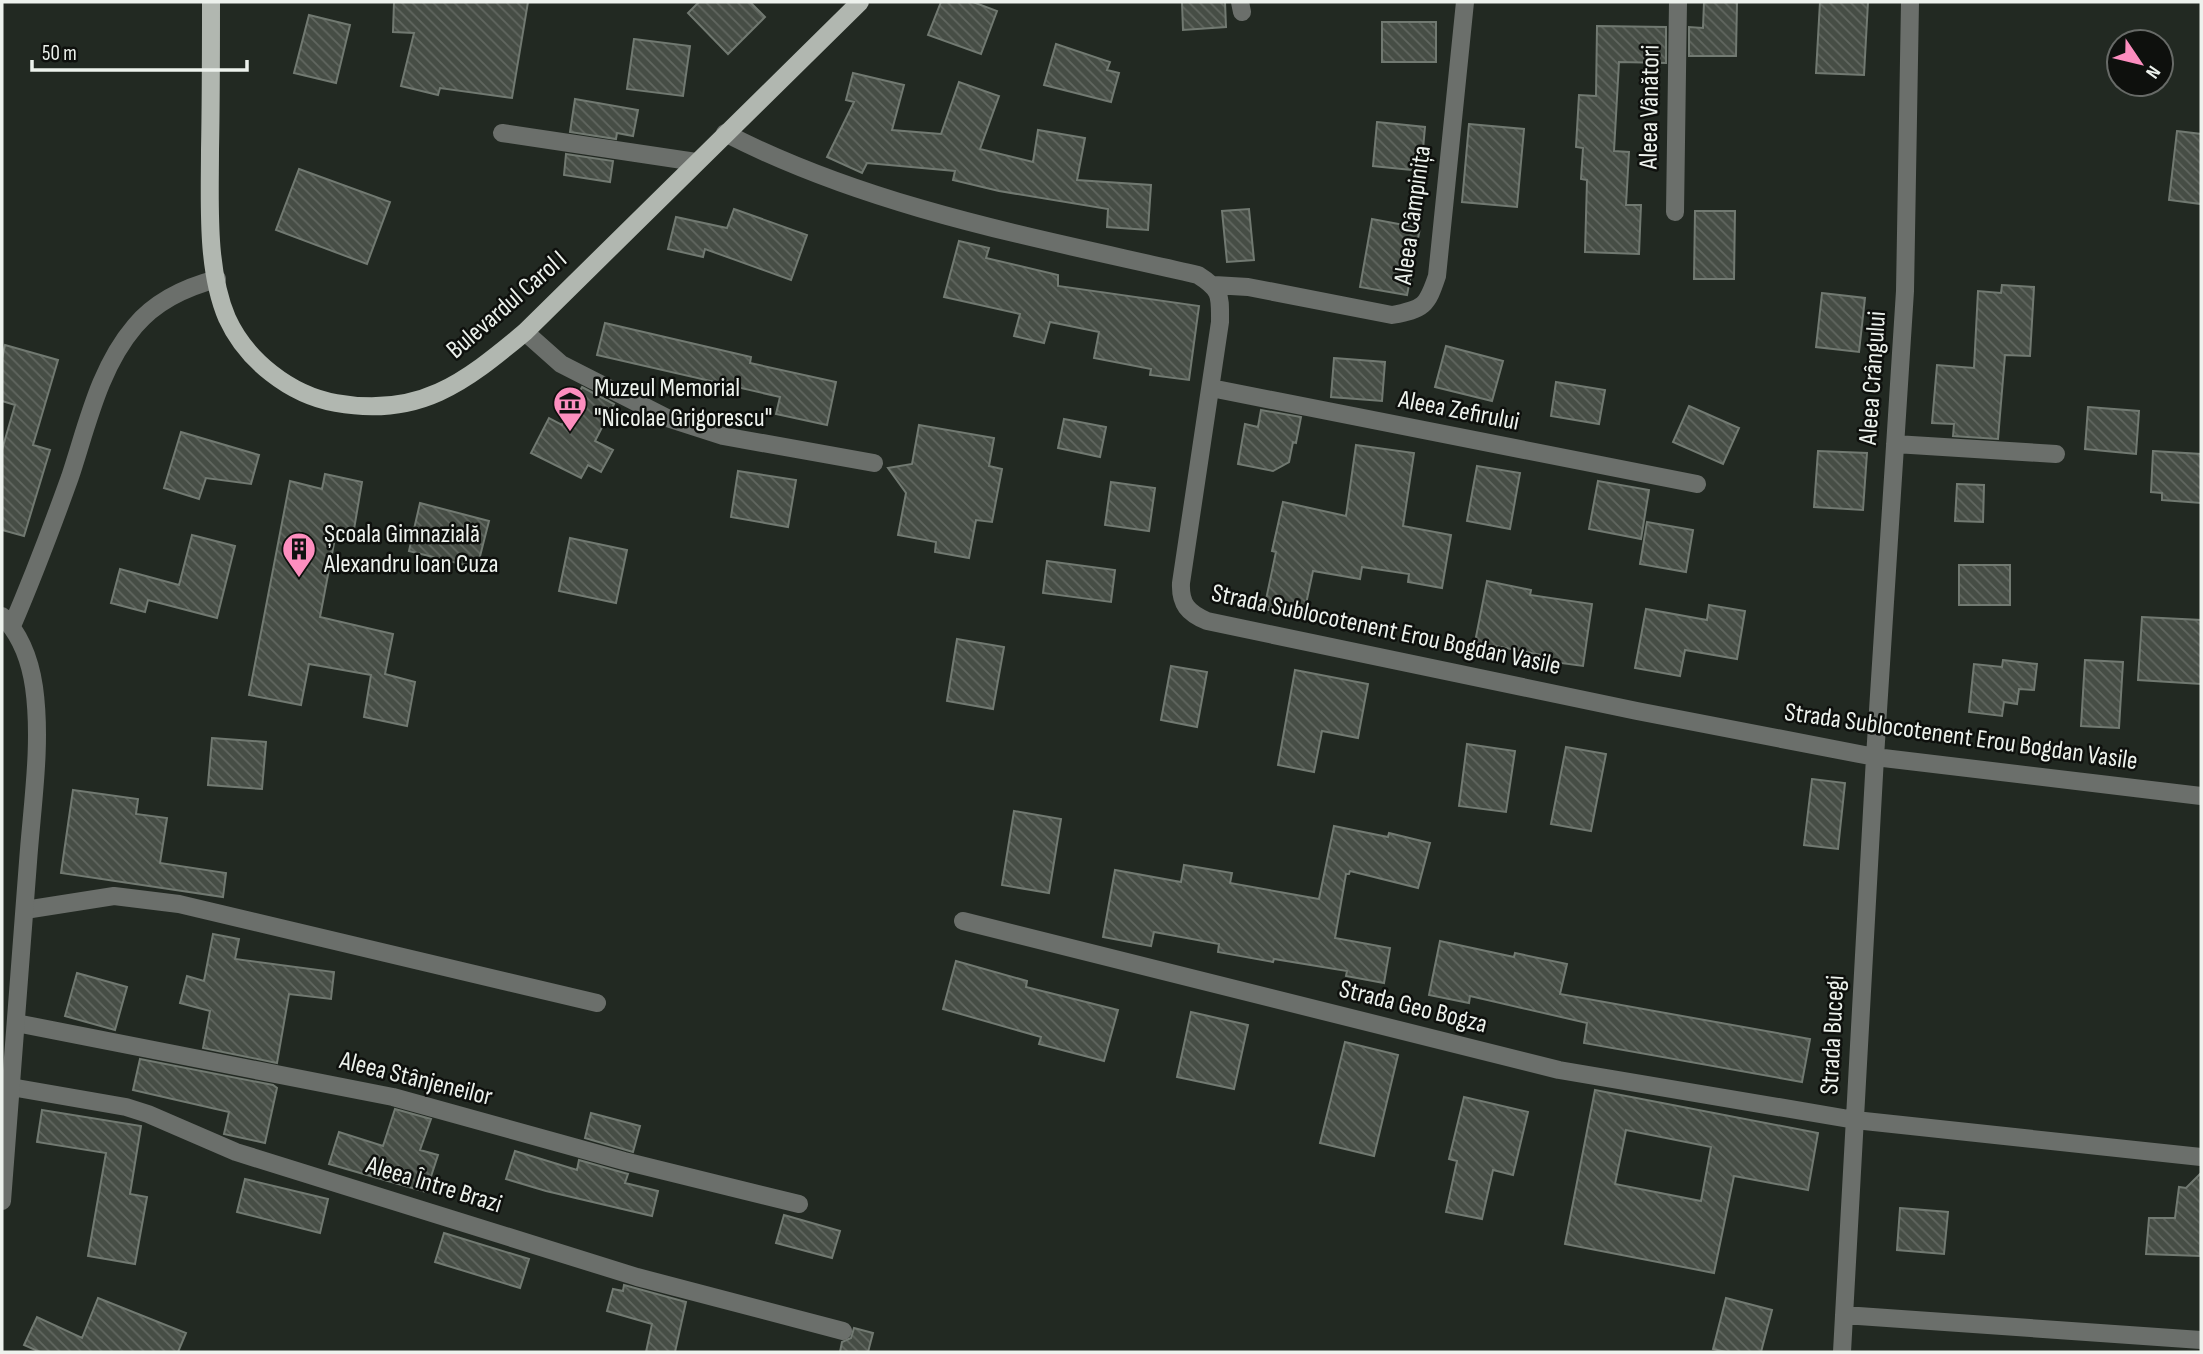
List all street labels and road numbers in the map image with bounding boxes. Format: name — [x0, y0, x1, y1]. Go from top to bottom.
street label: Aleea Vânători — [1633, 45, 1667, 170]
street label: Aleea Câmpinița — [1388, 144, 1438, 287]
street label: Bulevardul Carol I — [441, 244, 573, 366]
street label: Aleea Crângului — [1853, 310, 1893, 447]
street label: Aleea Zefirului — [1395, 384, 1522, 438]
street label: Strada Sublocotenent Erou Bogdan Vasile — [1209, 578, 1563, 682]
street label: Strada Sublocotenent Erou Bogdan Vasile — [1782, 697, 2140, 777]
street label: Strada Geo Bogza — [1336, 974, 1490, 1040]
street label: Strada Bucegi — [1814, 975, 1852, 1095]
street label: Aleea Stânjeneilor — [336, 1045, 496, 1113]
street label: Aleea Între Brazi — [361, 1149, 506, 1220]

